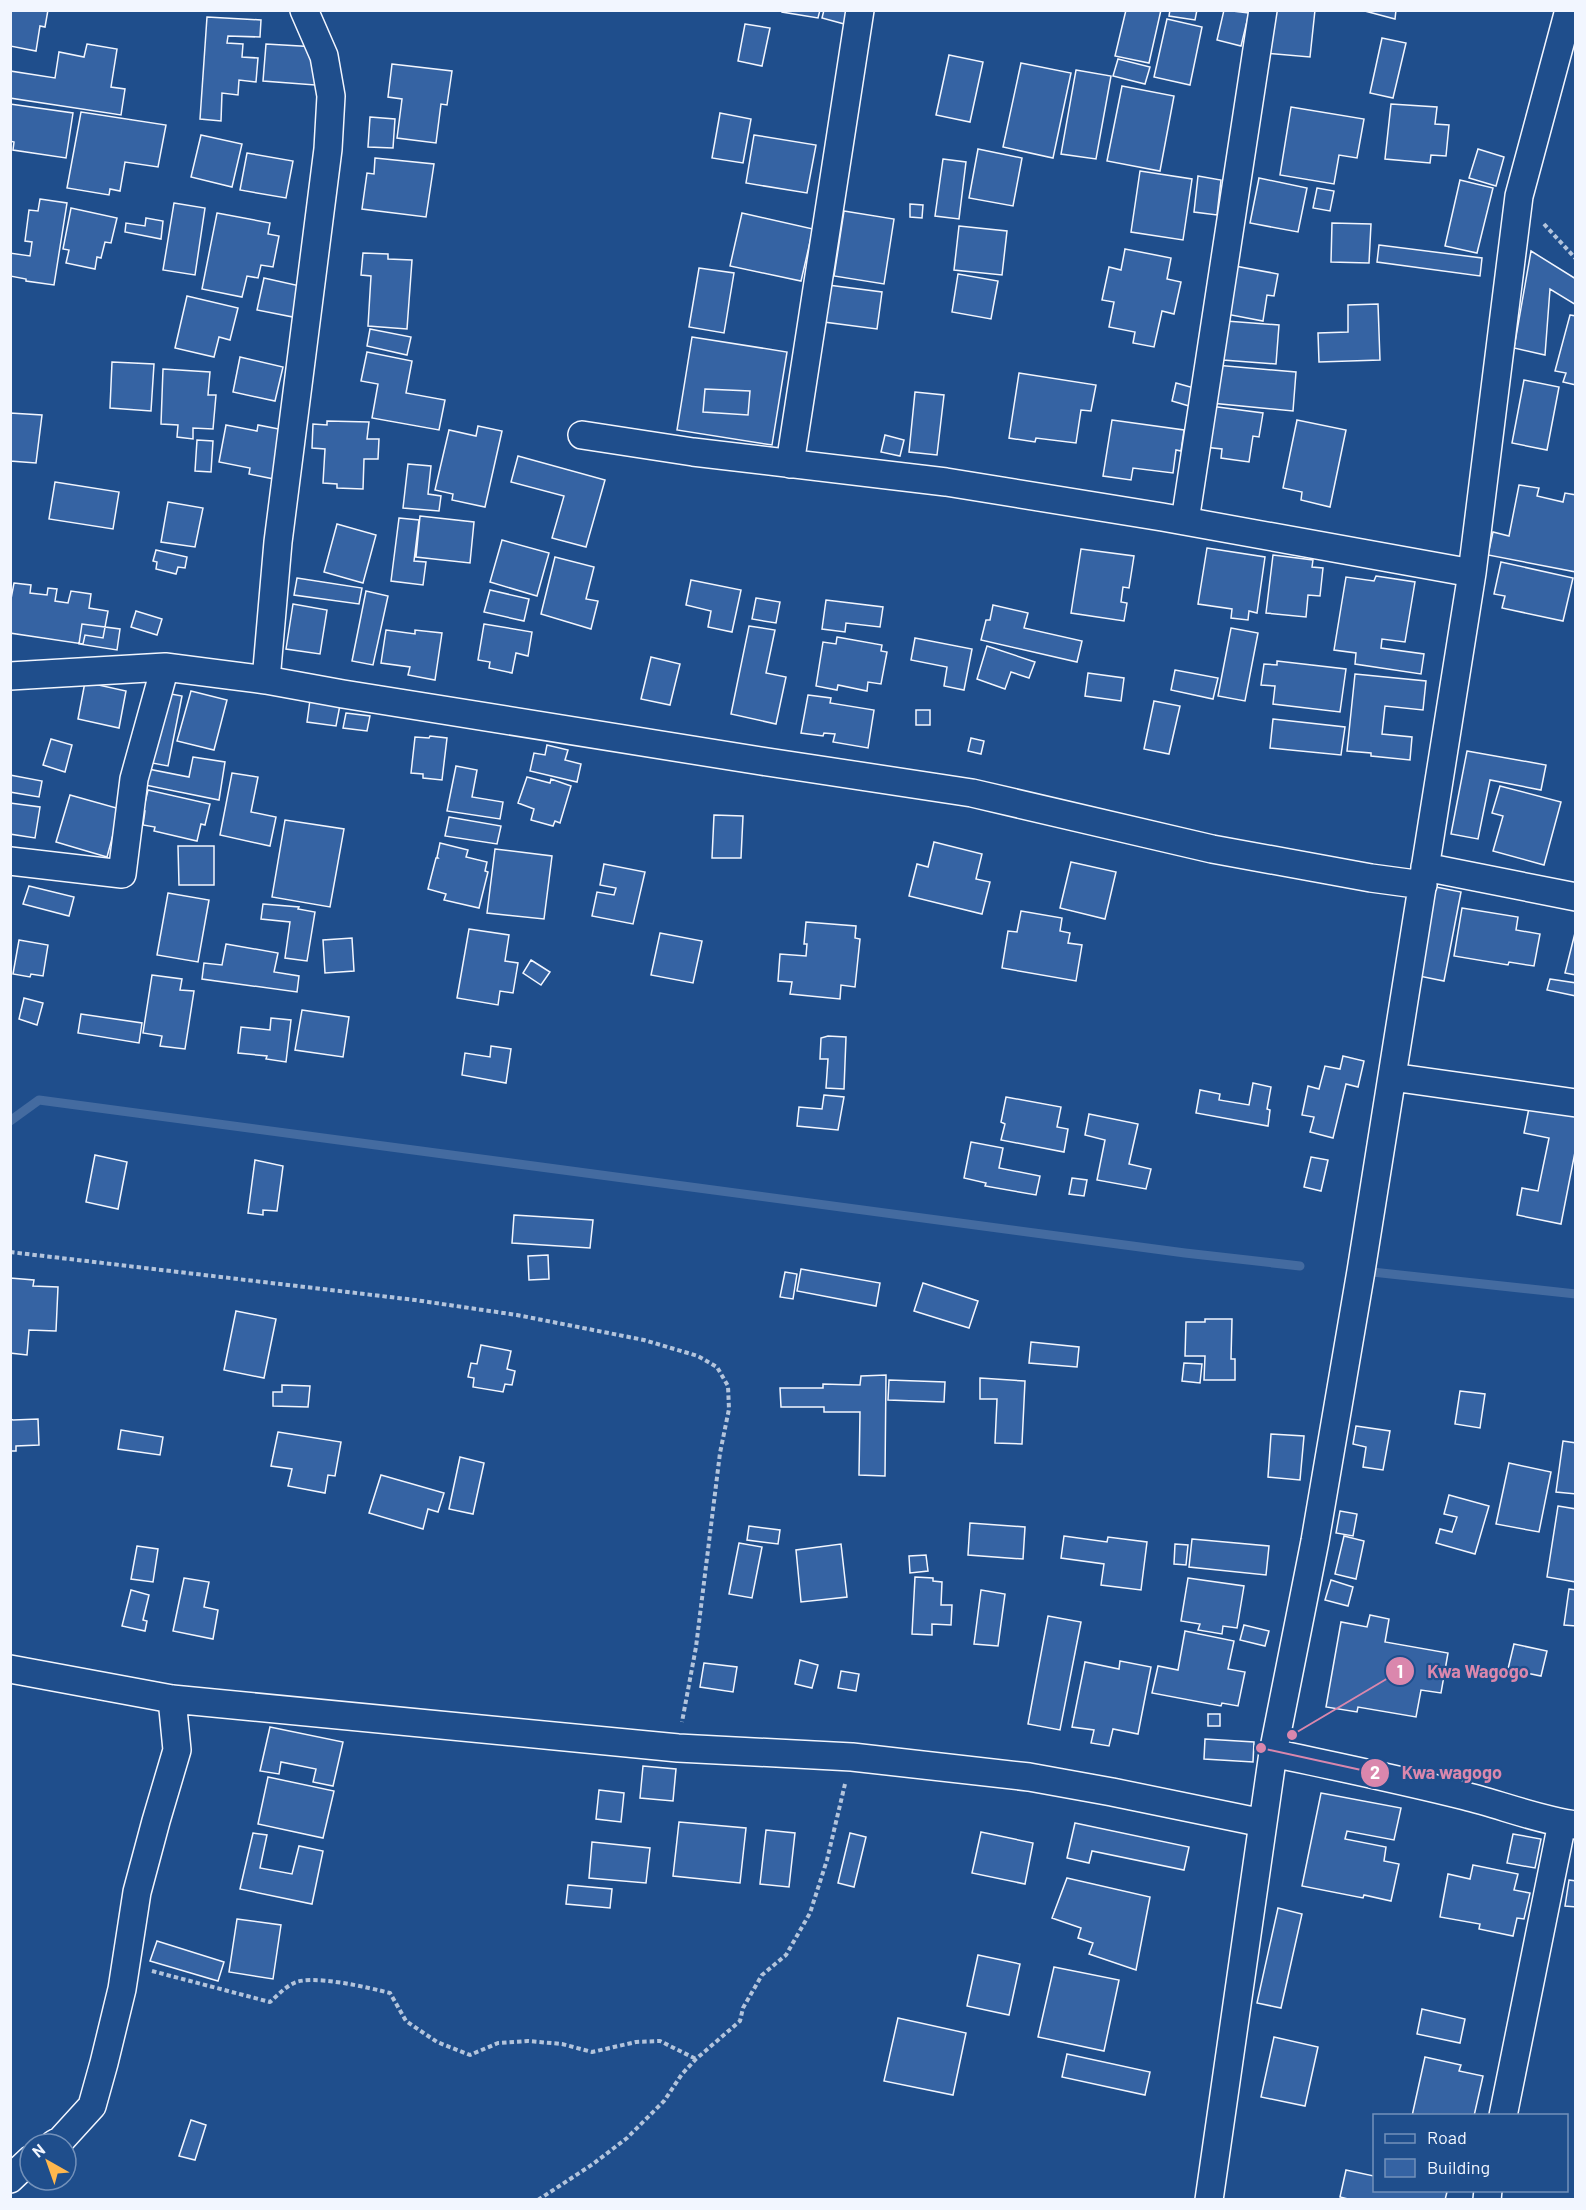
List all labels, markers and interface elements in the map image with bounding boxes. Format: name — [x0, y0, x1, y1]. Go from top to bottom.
callout: Kwa Wagogo — [1385, 1653, 1541, 1689]
text: 1 — [1397, 1660, 1403, 1682]
text: Kwa Wagogo — [1427, 1660, 1529, 1682]
callout: Kwa wagogo — [1360, 1755, 1515, 1791]
text: 2 — [1370, 1761, 1380, 1783]
text: Kwa wagogo — [1402, 1761, 1502, 1783]
legend — [1373, 2114, 1568, 2192]
text: Road — [1427, 2126, 1467, 2148]
north arrow — [18, 2132, 78, 2192]
text: N — [28, 2139, 48, 2161]
text: Building — [1427, 2156, 1490, 2178]

